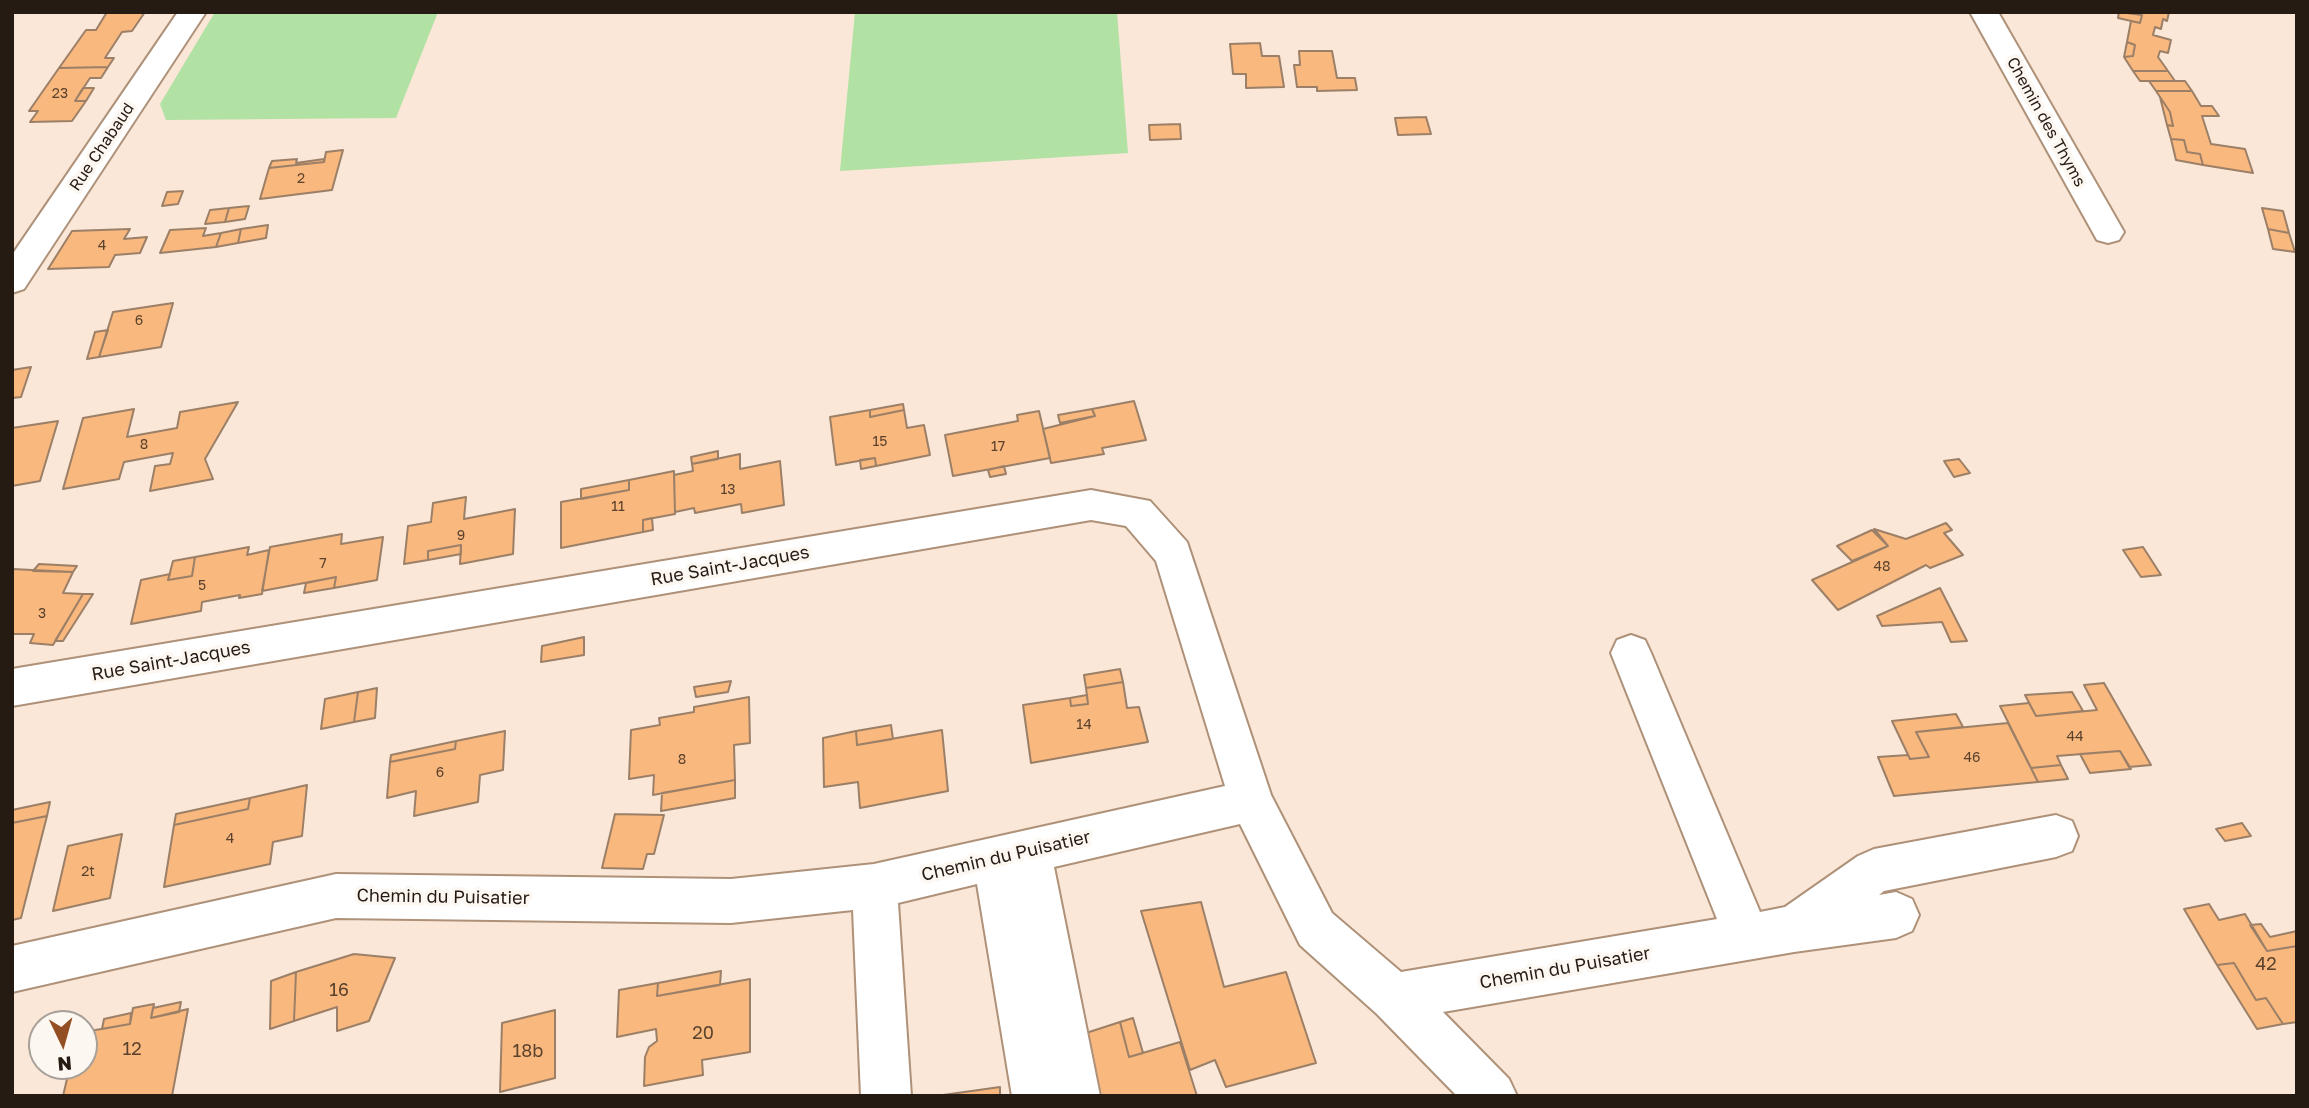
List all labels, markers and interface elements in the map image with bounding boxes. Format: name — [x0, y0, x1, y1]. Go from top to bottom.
street label: Chemin des Thyms — [2002, 54, 2090, 190]
house number: 23 — [52, 86, 68, 102]
street label: Rue Chabaud — [66, 99, 138, 195]
house number: 2 — [297, 171, 305, 187]
house number: 4 — [98, 238, 106, 254]
house number: 6 — [135, 313, 143, 329]
house number: 15 — [873, 434, 887, 450]
house number: 8 — [140, 437, 148, 453]
house number: 17 — [991, 439, 1005, 455]
house number: 13 — [721, 482, 735, 498]
house number: 11 — [611, 499, 625, 515]
house number: 9 — [457, 528, 465, 544]
street label: Rue Saint-Jacques — [649, 541, 811, 591]
house number: 7 — [319, 556, 327, 572]
house number: 48 — [1873, 559, 1891, 575]
house number: 5 — [198, 578, 206, 594]
house number: 3 — [38, 606, 46, 622]
street label: Rue Saint-Jacques — [90, 636, 252, 686]
house number: 14 — [1076, 717, 1092, 733]
house number: 44 — [2066, 729, 2084, 745]
house number: 46 — [1963, 750, 1981, 766]
house number: 8 — [678, 752, 686, 768]
house number: 6 — [436, 765, 444, 781]
street label: Chemin du Puisatier — [919, 826, 1093, 886]
house number: 4 — [226, 831, 234, 847]
house number: 2t — [81, 864, 95, 880]
street label: Chemin du Puisatier — [356, 885, 530, 909]
street label: Chemin du Puisatier — [1478, 942, 1652, 994]
house number: 42 — [2255, 953, 2277, 975]
house number: 16 — [329, 979, 349, 1001]
north arrow — [28, 1010, 98, 1080]
house number: 20 — [692, 1022, 714, 1044]
house number: 12 — [122, 1038, 142, 1060]
house number: 18b — [513, 1040, 543, 1062]
text: N — [57, 1052, 73, 1077]

